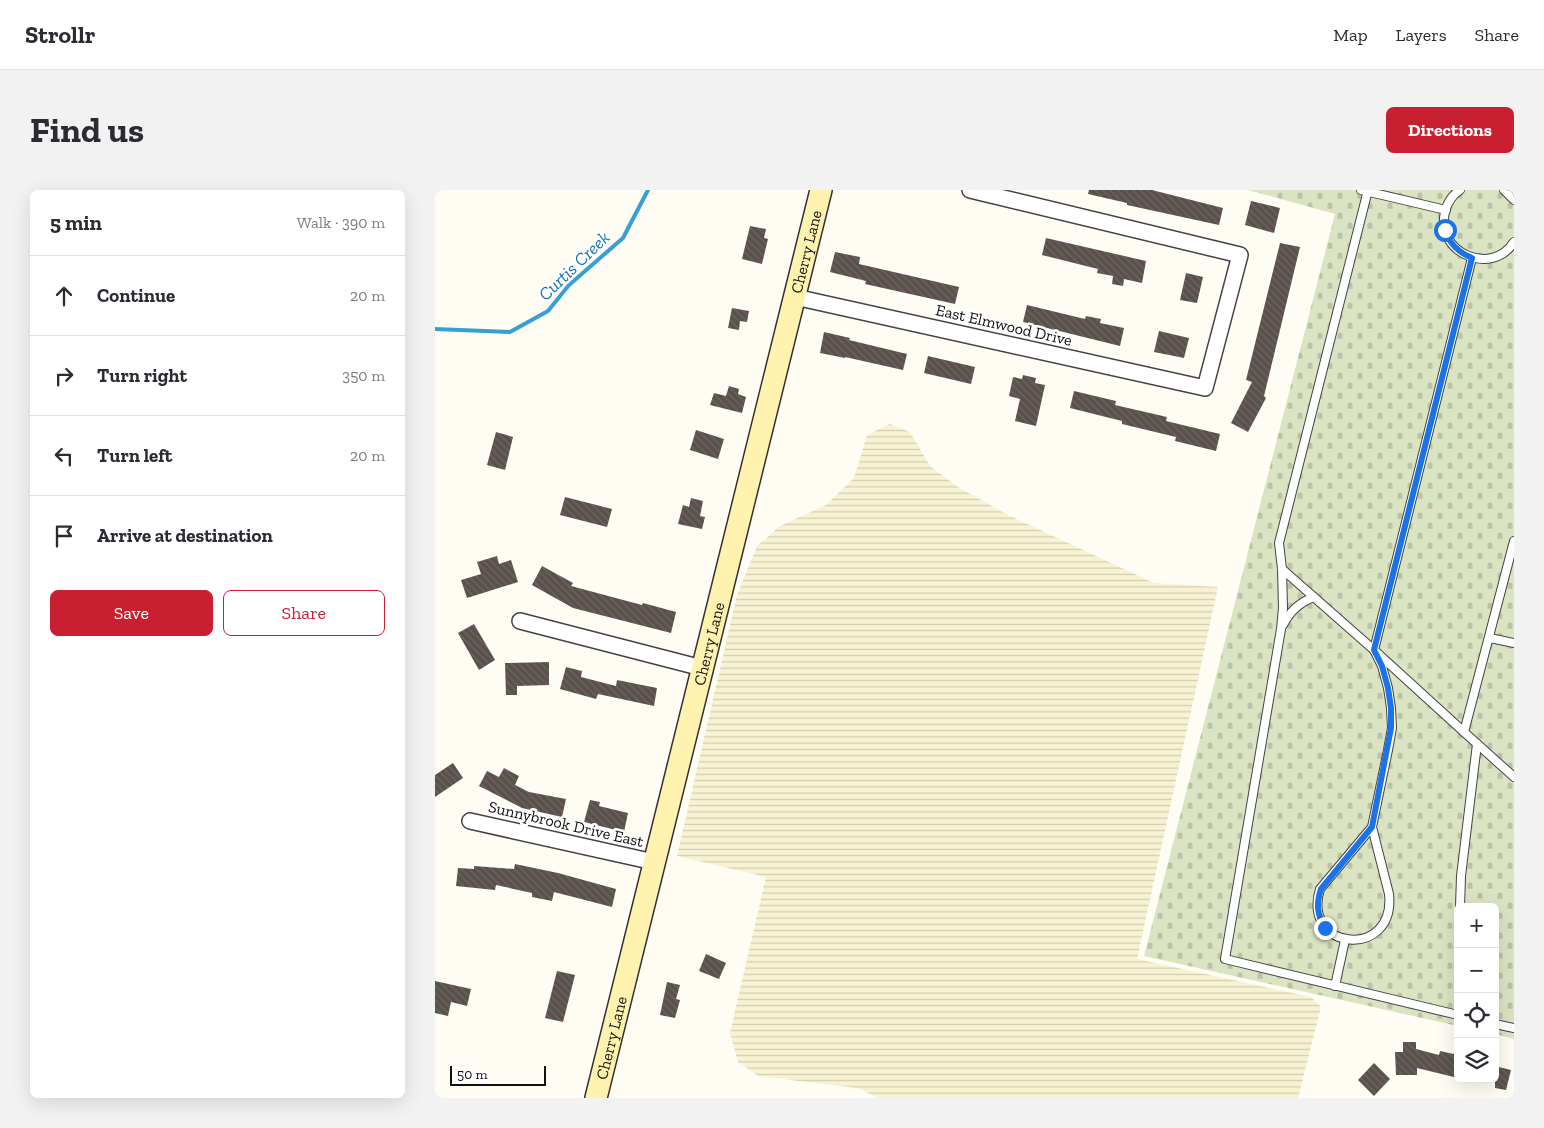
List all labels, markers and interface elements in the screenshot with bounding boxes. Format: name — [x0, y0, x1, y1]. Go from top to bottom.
text: Strollr — [25, 20, 95, 49]
text: Map — [1333, 24, 1368, 46]
text: Layers — [1396, 24, 1447, 46]
text: Share — [1475, 24, 1519, 46]
button: Directions — [1386, 107, 1514, 153]
text: Find us — [30, 109, 144, 151]
street label: Cherry Lane — [786, 208, 825, 295]
text: 5 min — [50, 210, 102, 235]
text: Walk · 390 m — [297, 213, 385, 232]
route start — [1434, 219, 1457, 242]
water label: Curtis Creek — [534, 227, 614, 305]
icon: ahead — [50, 282, 78, 310]
text: Continue — [97, 284, 175, 307]
text: 20 m — [350, 286, 385, 305]
street label: East Elmwood Drive — [934, 300, 1074, 350]
icon: right — [50, 362, 78, 390]
text: Turn right — [97, 364, 187, 387]
text: 350 m — [342, 366, 385, 385]
icon: left — [50, 442, 78, 470]
text: Turn left — [97, 444, 172, 467]
text: 20 m — [350, 446, 385, 465]
icon: arrive — [50, 522, 78, 550]
text: Arrive at destination — [97, 524, 273, 547]
button: Save — [50, 590, 213, 636]
button: Share — [223, 590, 385, 636]
street label: Cherry Lane — [689, 600, 728, 687]
street label: Sunnybrook Drive East — [487, 797, 645, 851]
map controls — [1454, 903, 1499, 1083]
button: + — [1454, 903, 1499, 948]
route end — [1314, 917, 1337, 940]
button: − — [1454, 948, 1499, 993]
button: locate — [1454, 993, 1499, 1038]
street label: Cherry Lane — [591, 994, 630, 1081]
button: layers — [1454, 1038, 1499, 1083]
scale bar — [450, 1063, 546, 1086]
text: 50 m — [457, 1066, 488, 1083]

